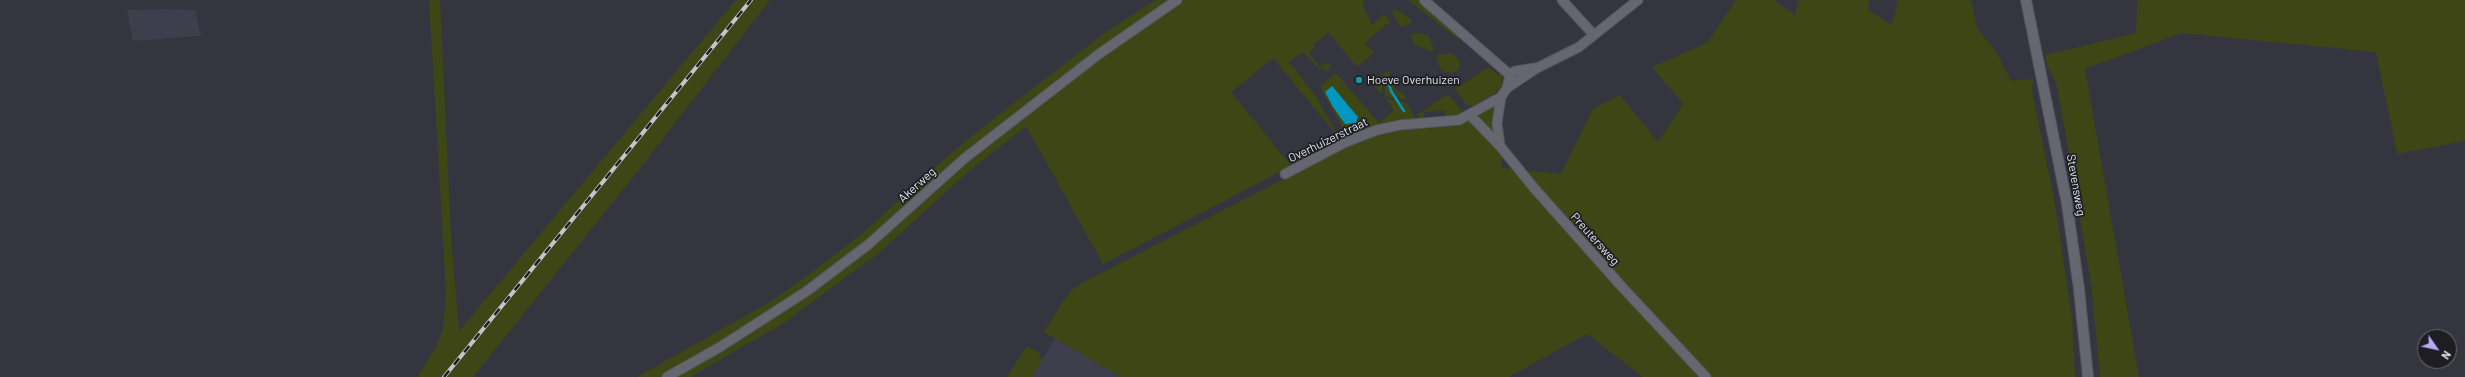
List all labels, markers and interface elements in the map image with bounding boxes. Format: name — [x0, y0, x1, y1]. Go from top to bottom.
place label: Hoeve Overhuizen — [1367, 73, 1460, 87]
marker: Hoeve Overhuizen — [1354, 75, 1364, 85]
street label: Overhuizerstraat — [1286, 115, 1370, 165]
street label: Stevensweg — [2063, 153, 2089, 217]
street label: Akerweg — [895, 164, 939, 206]
street label: Preutersweg — [1568, 210, 1622, 268]
north arrow — [2417, 329, 2457, 369]
text: N — [2439, 349, 2454, 362]

